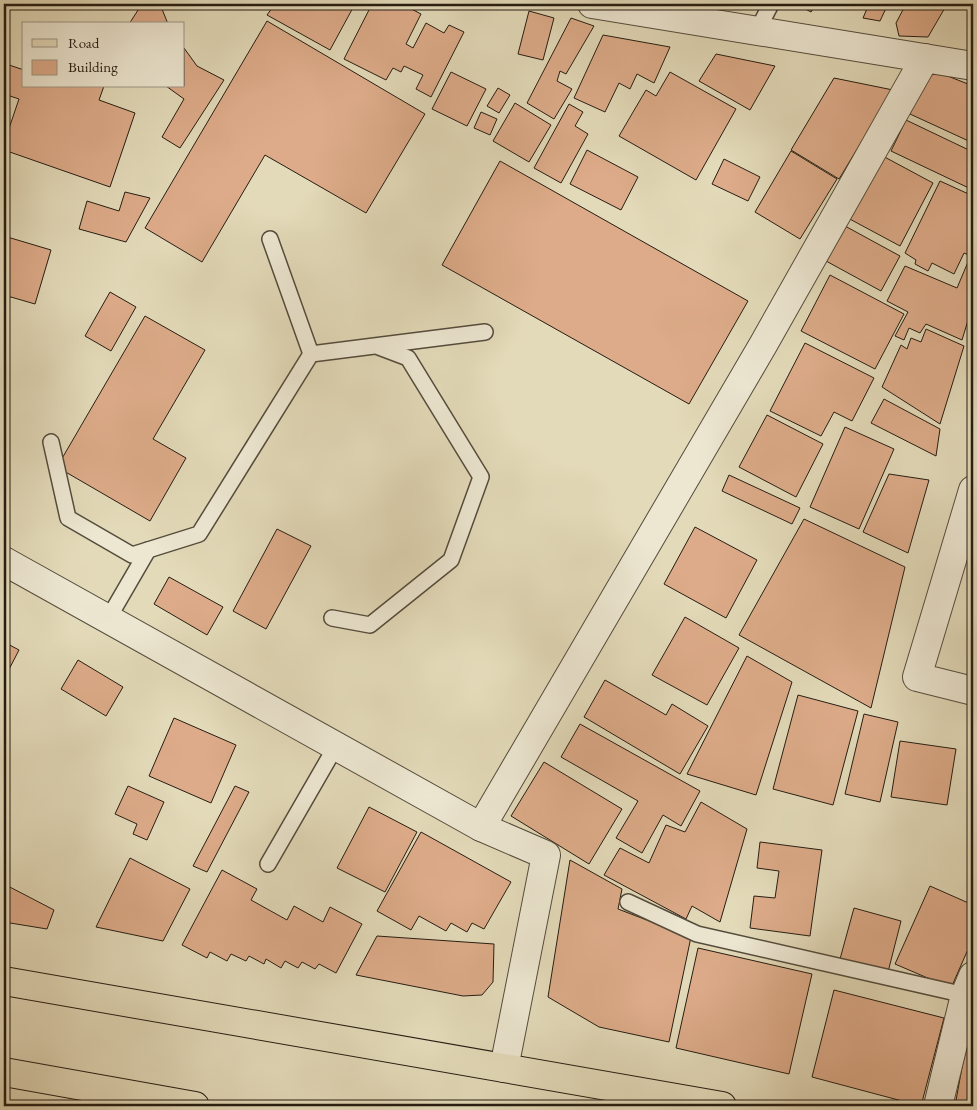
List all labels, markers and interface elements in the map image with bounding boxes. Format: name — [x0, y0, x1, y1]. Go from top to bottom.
legend — [22, 22, 185, 88]
text: Road — [68, 33, 100, 52]
text: Building — [68, 57, 118, 76]

